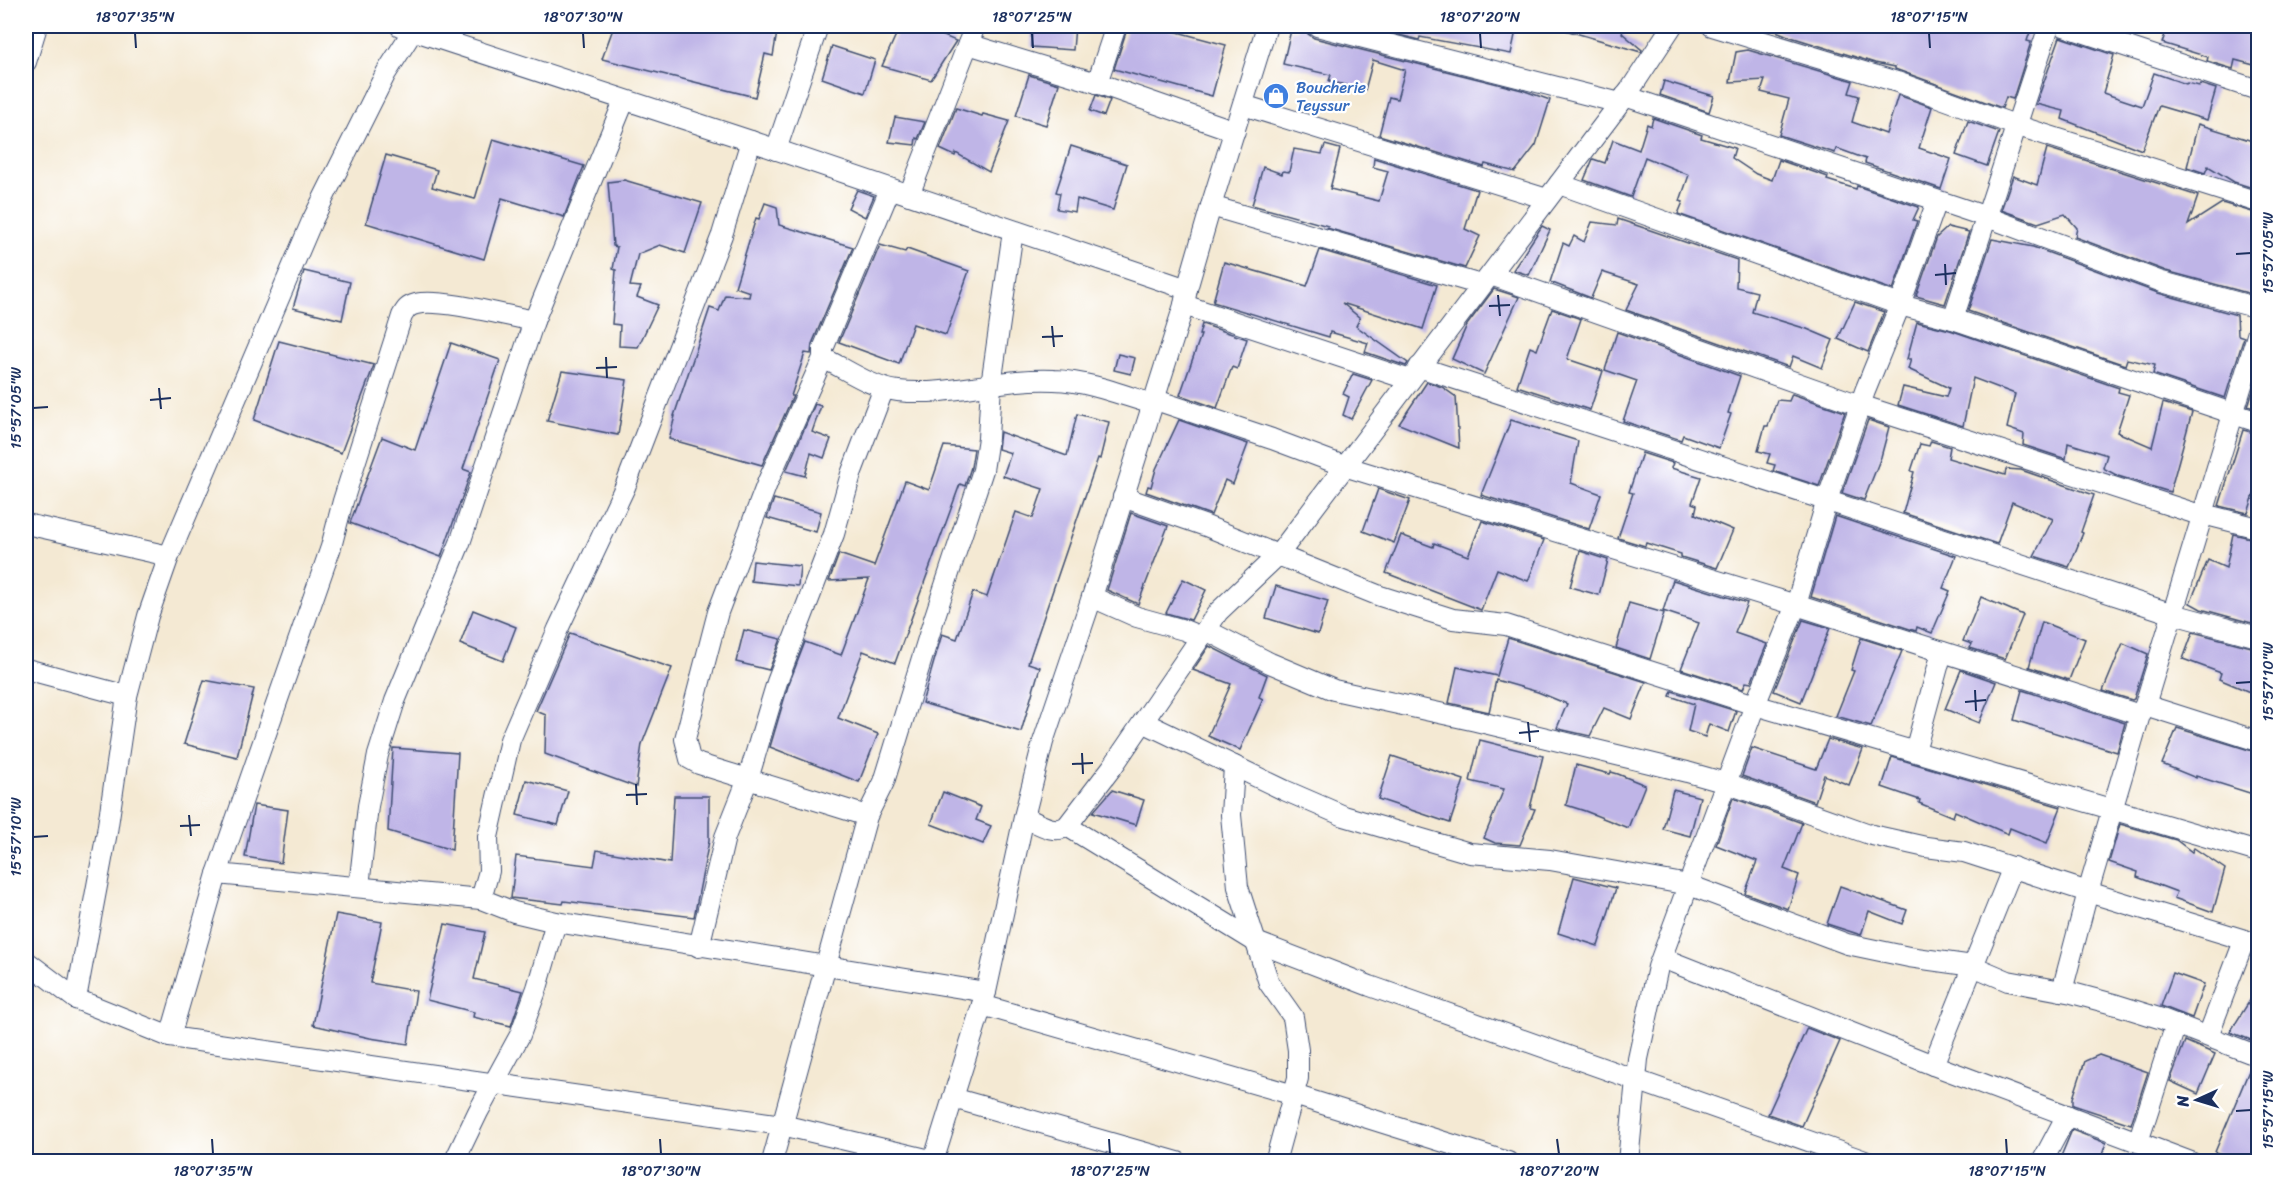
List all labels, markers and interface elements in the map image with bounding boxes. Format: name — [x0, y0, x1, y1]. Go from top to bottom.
text: 18°07'35"N — [95, 4, 175, 30]
text: 18°07'30"N — [543, 4, 624, 30]
text: 18°07'25"N — [992, 4, 1073, 30]
text: 18°07'20"N — [1440, 4, 1521, 30]
text: 18°07'15"N — [1890, 4, 1968, 30]
place label: Boucherie Teyssur — [1296, 73, 1366, 120]
shop icon: Boucherie Teyssur — [1261, 81, 1291, 111]
text: 15°57'05"W — [2255, 212, 2281, 294]
text: 15°57'05"W — [3, 367, 29, 449]
text: 15°57'10"W — [2255, 642, 2281, 722]
text: 15°57'10"W — [3, 797, 29, 877]
north arrow — [2167, 1070, 2227, 1130]
text: 15°57'15"W — [2255, 1070, 2281, 1149]
text: N — [2168, 1094, 2197, 1109]
text: 18°07'35"N — [173, 1158, 253, 1184]
text: 18°07'30"N — [621, 1158, 702, 1184]
text: 18°07'25"N — [1070, 1158, 1151, 1184]
text: 18°07'20"N — [1519, 1158, 1600, 1184]
text: 18°07'15"N — [1968, 1158, 2046, 1184]

